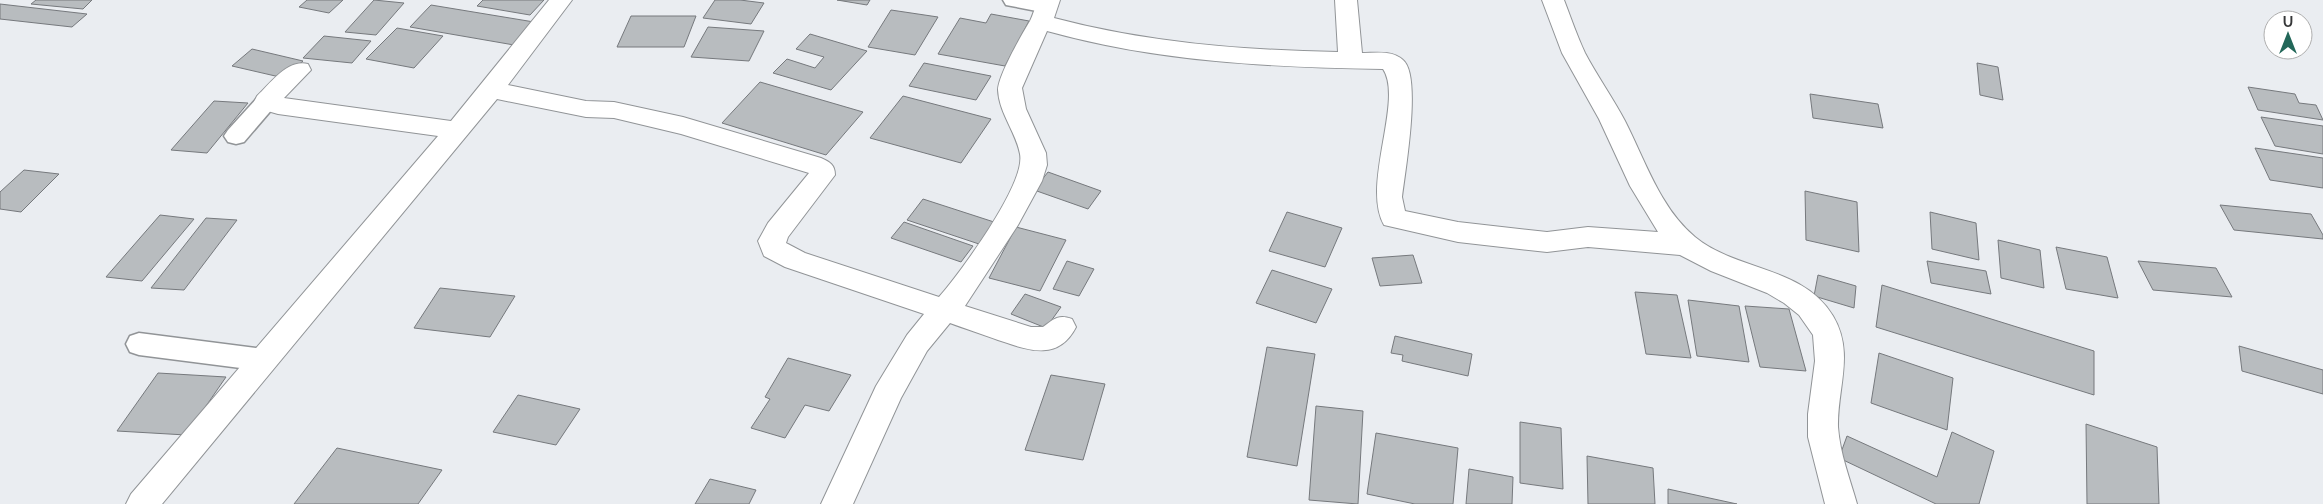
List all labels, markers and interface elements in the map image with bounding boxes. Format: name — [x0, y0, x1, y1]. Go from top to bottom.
north arrow — [2263, 10, 2313, 60]
text: U — [2283, 14, 2293, 30]

